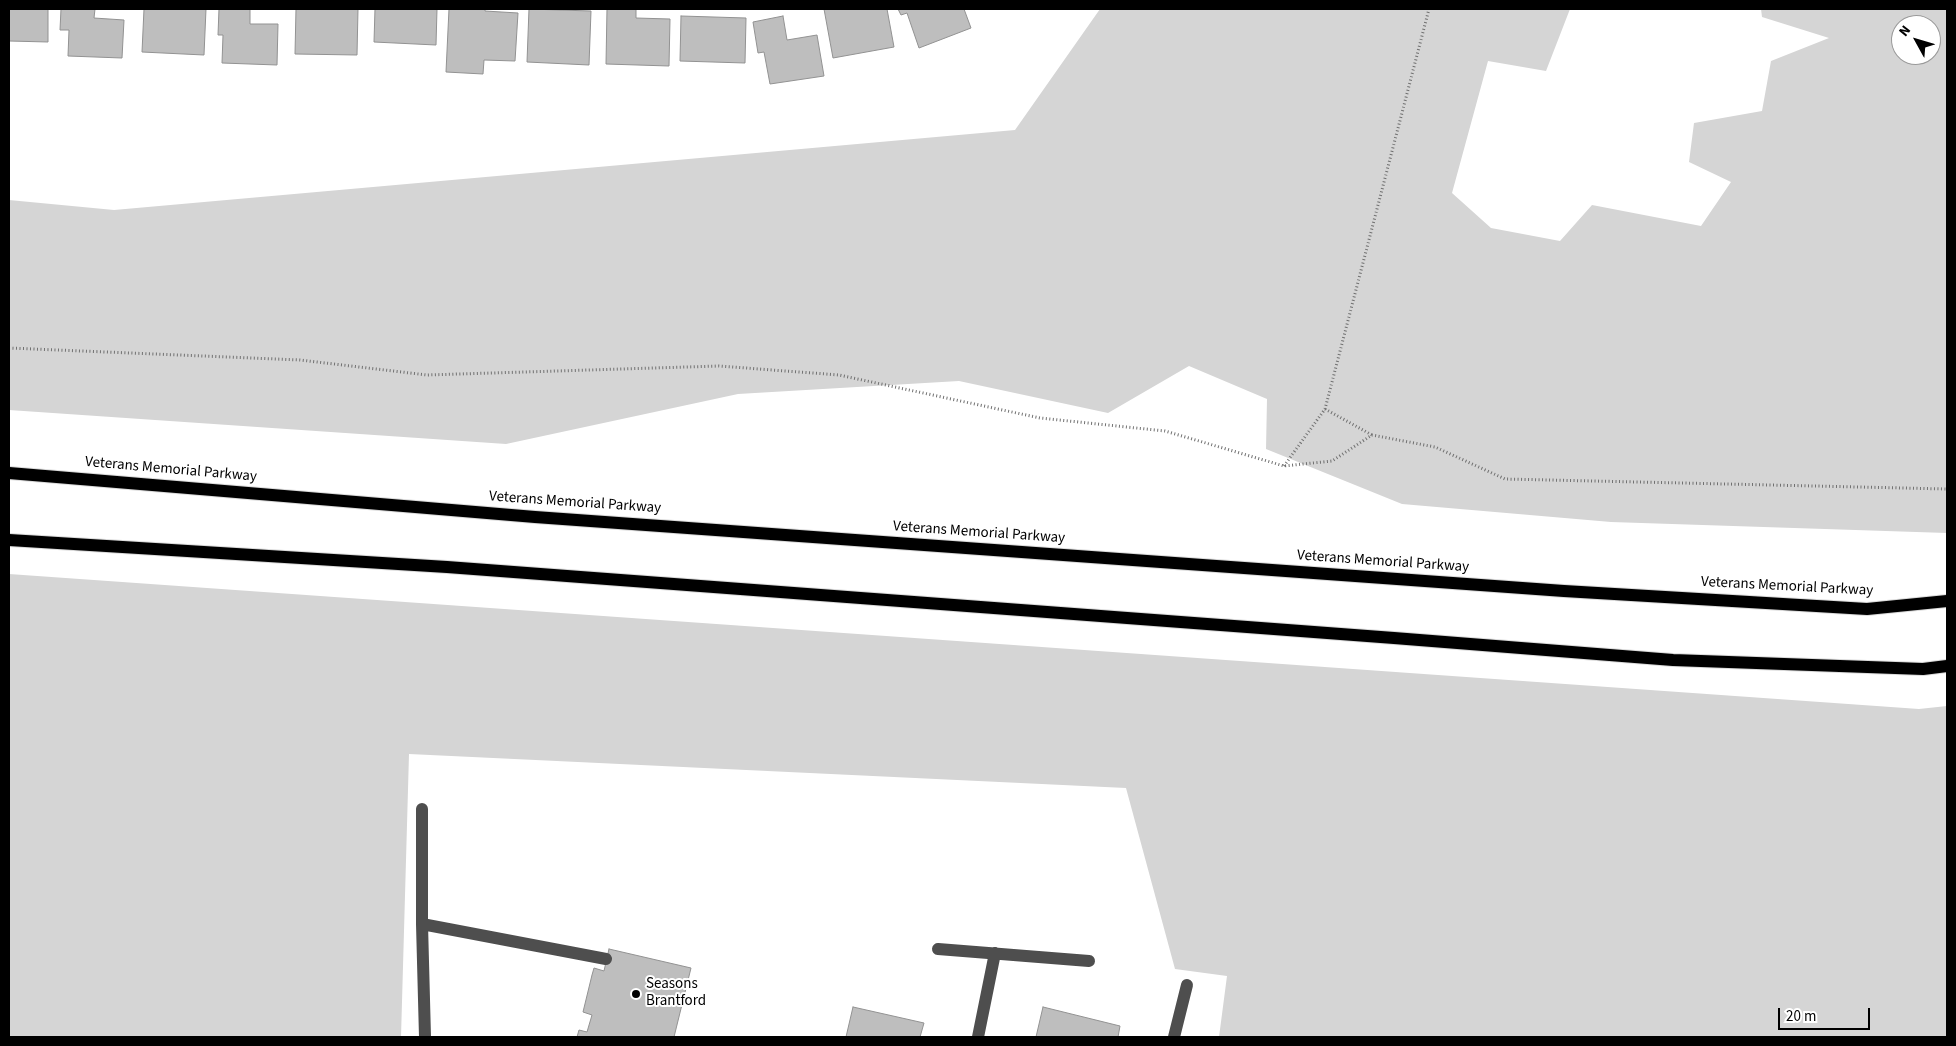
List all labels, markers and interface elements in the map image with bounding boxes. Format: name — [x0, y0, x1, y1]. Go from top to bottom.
north arrow — [1891, 15, 1941, 65]
text: N — [1894, 21, 1916, 41]
street label: Veterans Memorial Parkway — [84, 454, 258, 486]
street label: Veterans Memorial Parkway — [488, 488, 662, 518]
street label: Veterans Memorial Parkway — [892, 518, 1066, 548]
street label: Veterans Memorial Parkway — [1296, 547, 1470, 577]
street label: Veterans Memorial Parkway — [1700, 574, 1874, 600]
place label: Seasons Brantford — [646, 976, 706, 1011]
marker: Seasons Brantford — [630, 988, 642, 1000]
scale bar — [1781, 998, 1874, 1030]
text: 20 m — [1786, 1006, 1816, 1027]

